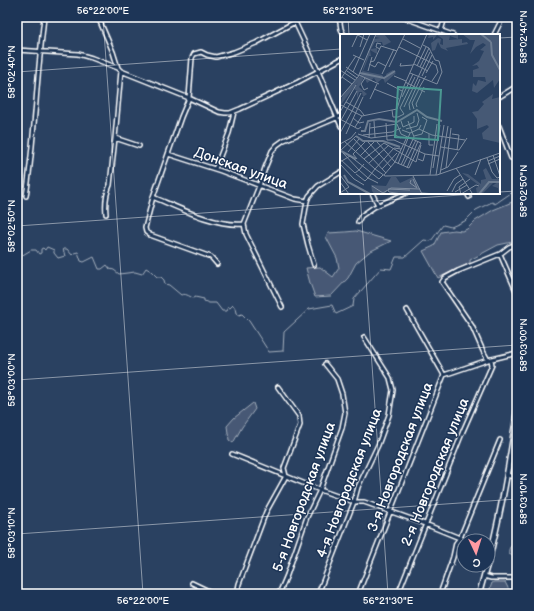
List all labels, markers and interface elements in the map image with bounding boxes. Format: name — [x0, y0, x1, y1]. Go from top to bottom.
text: 56°22'00"E — [77, 5, 130, 17]
text: 56°21'30"E — [323, 5, 374, 17]
text: 58°02'40"N — [518, 10, 530, 64]
inset map — [340, 34, 500, 194]
text: 58°02'40"N — [6, 45, 18, 99]
street label: Донская улица — [192, 143, 291, 193]
text: 58°02'50"N — [518, 164, 530, 218]
text: 58°02'50"N — [6, 199, 18, 253]
text: 58°03'00"N — [518, 318, 530, 372]
text: 58°03'00"N — [6, 353, 18, 407]
street label: 3-я Новгородская улица — [364, 379, 437, 534]
street label: 2-я Новгородская улица — [397, 395, 473, 549]
street label: 4-я Новгородская улица — [313, 405, 386, 560]
street label: 5-я Новгородская улица — [269, 419, 339, 574]
text: 58°03'10"N — [518, 473, 530, 525]
text: 58°03'10"N — [6, 507, 18, 559]
north arrow — [456, 533, 496, 573]
text: С — [472, 556, 481, 569]
text: 56°22'00"E — [117, 595, 170, 607]
text: 56°21'30"E — [363, 595, 414, 607]

